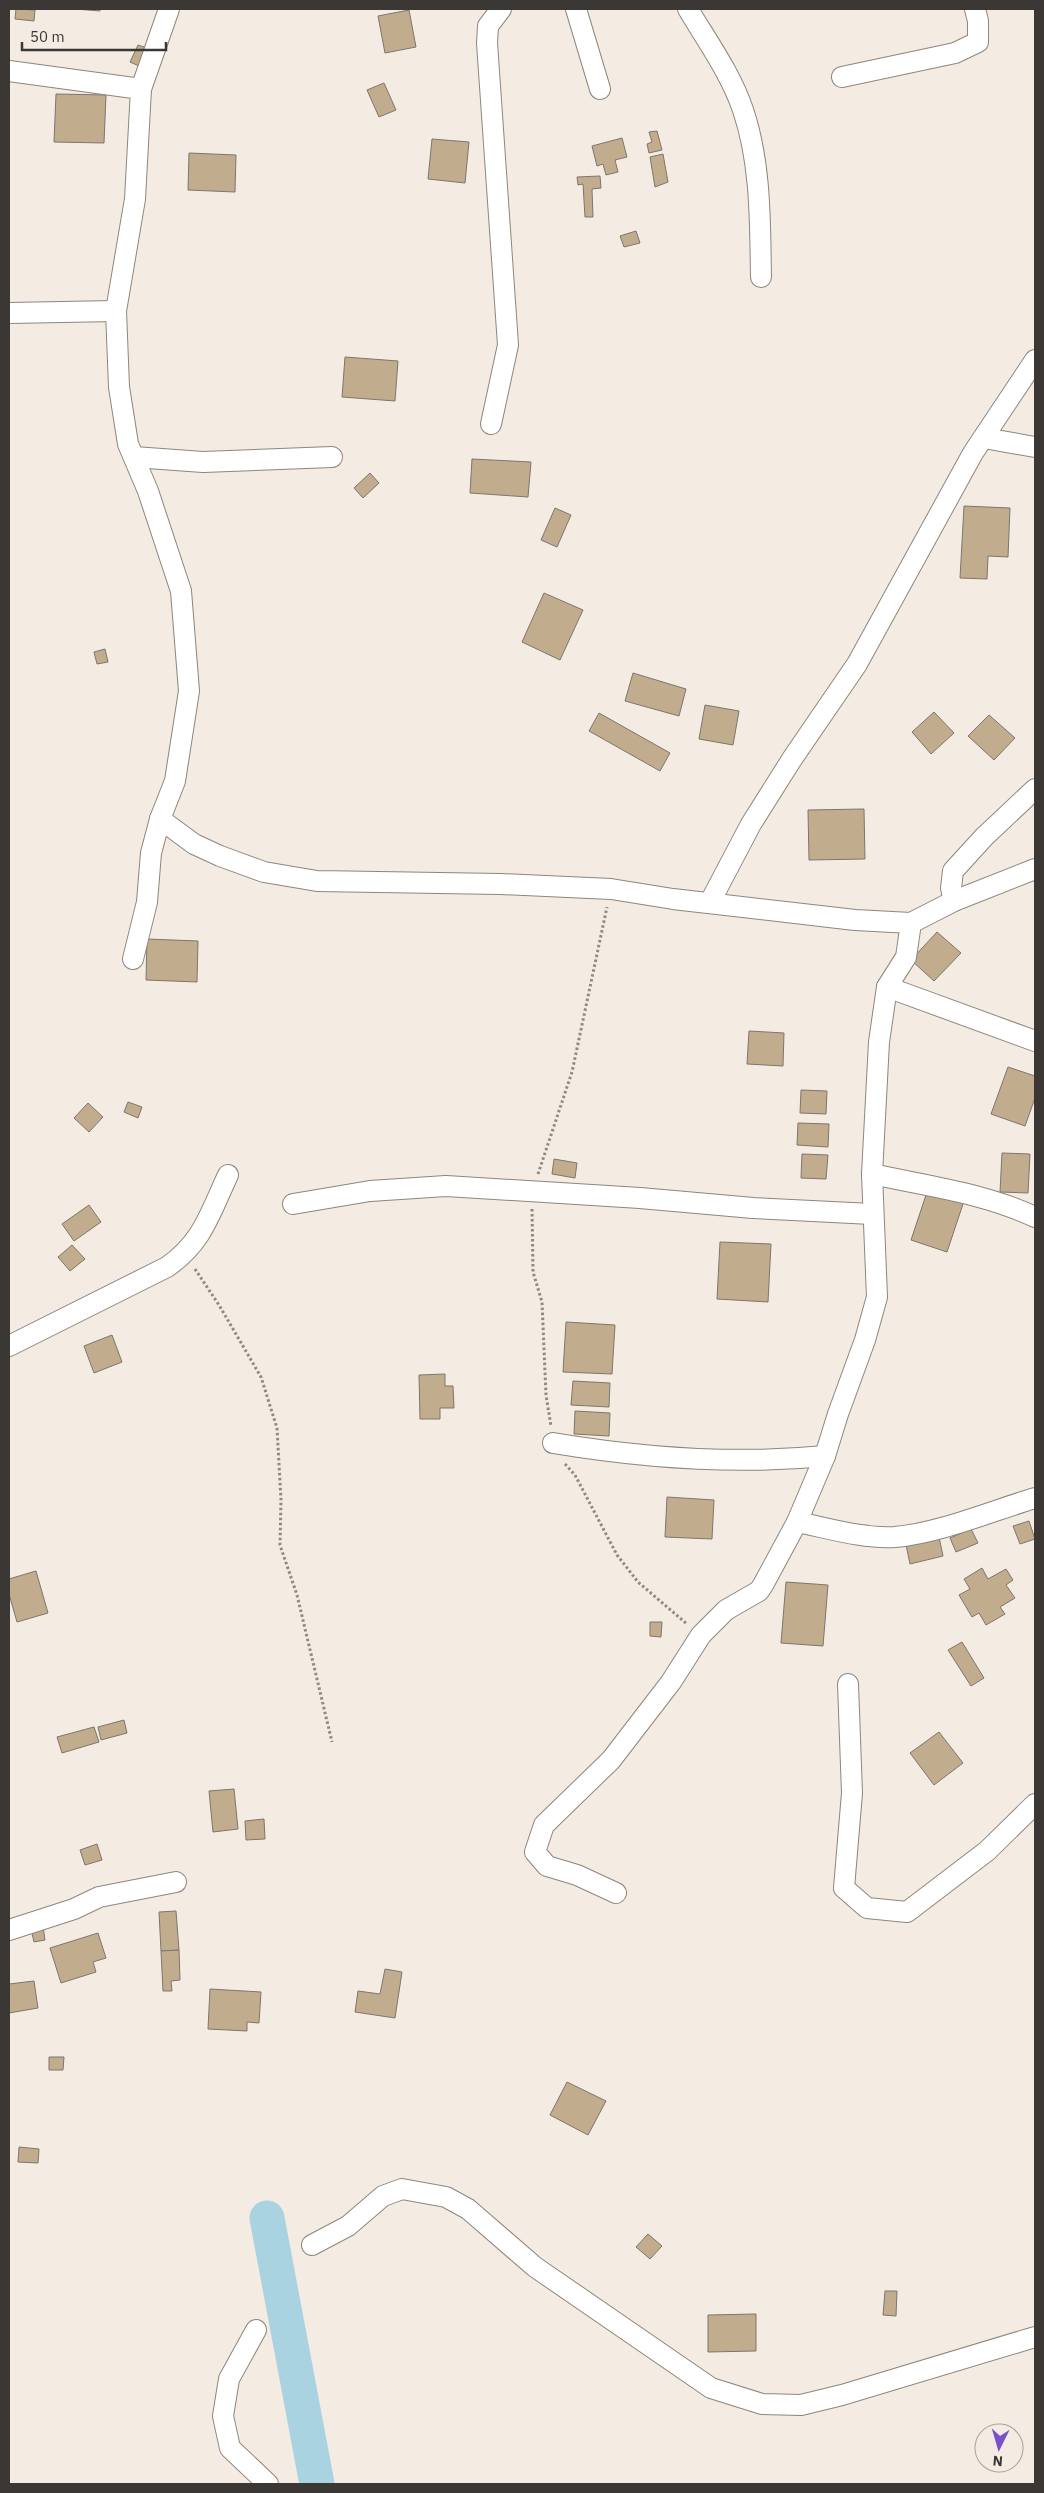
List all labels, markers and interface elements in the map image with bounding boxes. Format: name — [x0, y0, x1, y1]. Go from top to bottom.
scale bar — [22, 20, 166, 52]
text: 50 m — [30, 27, 65, 46]
north arrow — [974, 2423, 1024, 2473]
text: N — [992, 2452, 1004, 2470]

